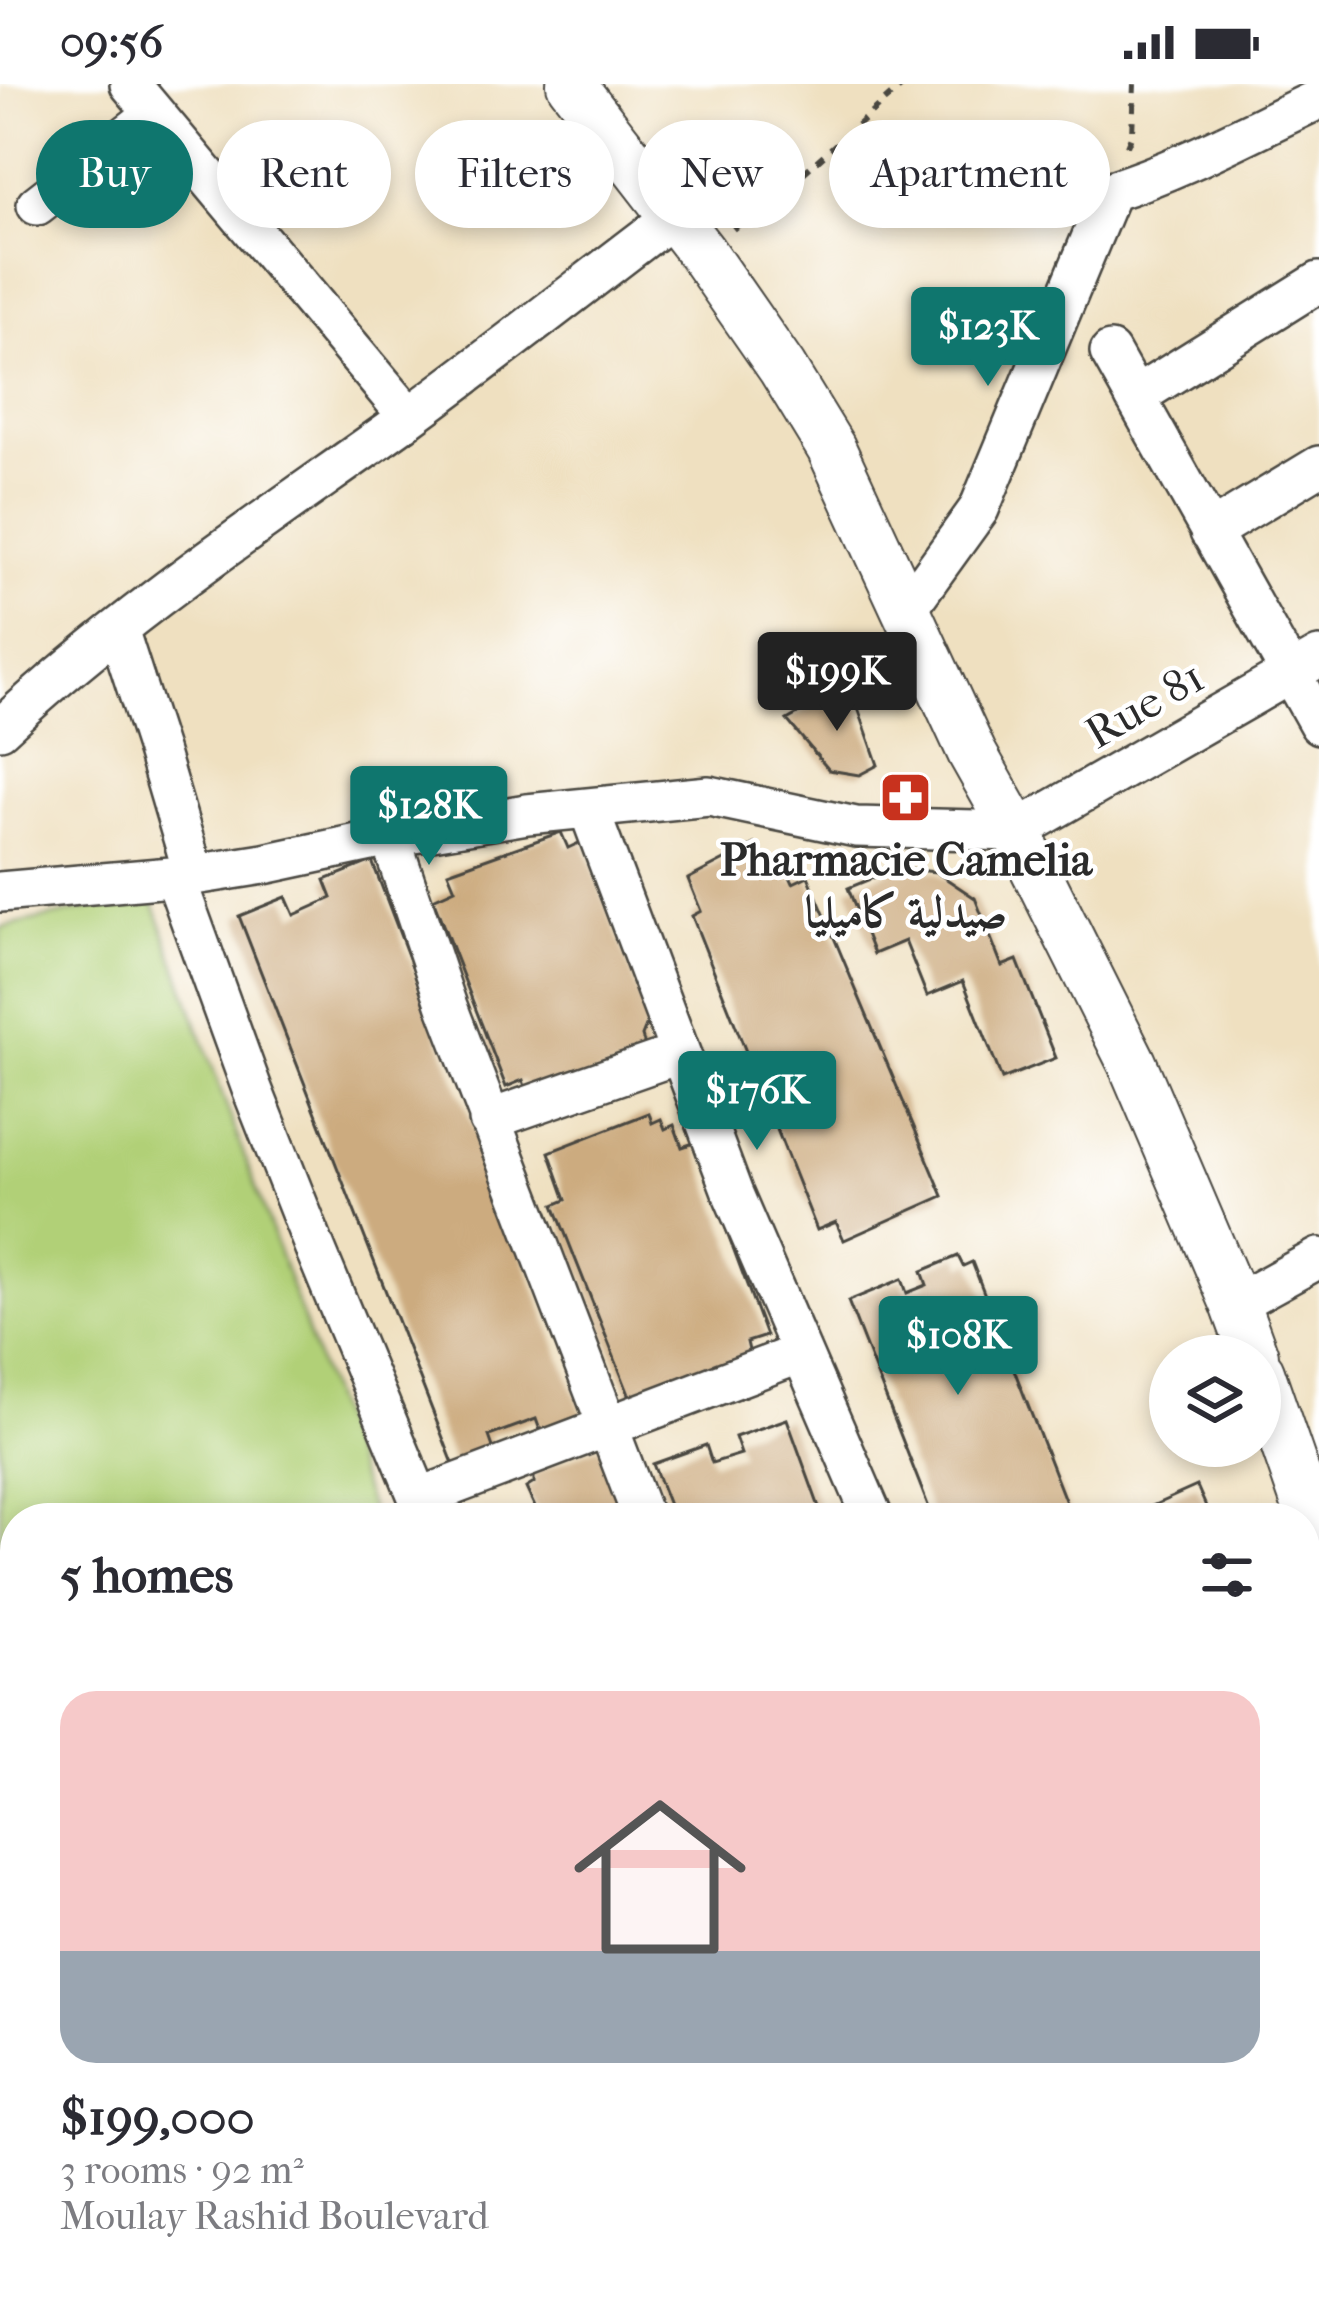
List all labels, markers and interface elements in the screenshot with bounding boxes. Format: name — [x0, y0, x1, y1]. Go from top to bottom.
text: 09:56 — [60, 16, 163, 69]
chip: Buy — [36, 120, 193, 228]
chip: Rent — [217, 120, 391, 228]
chip: Filters — [415, 120, 614, 228]
chip: New — [638, 120, 805, 228]
chip: Apartment — [829, 120, 1110, 228]
pin: $123K — [904, 287, 1072, 389]
text: $123K — [938, 303, 1038, 349]
pin: $199K — [753, 632, 921, 734]
text: $199K — [785, 648, 889, 694]
street label: Rue 81 — [1076, 650, 1213, 760]
pin: $128K — [345, 766, 513, 868]
pharmacy icon: Pharmacie Camelia صيدلية كاميليا — [878, 770, 934, 826]
text: $128K — [377, 782, 481, 828]
place label: Pharmacie Camelia صيدلية كاميليا — [720, 834, 1093, 939]
pin: $176K — [673, 1051, 841, 1153]
text: $176K — [705, 1067, 809, 1113]
pin: $108K — [874, 1296, 1042, 1398]
text: $108K — [906, 1312, 1010, 1358]
map controls — [1149, 1335, 1281, 1467]
button: layers — [1149, 1335, 1281, 1467]
icon: filters — [1194, 1542, 1260, 1608]
text: 5 homes — [60, 1545, 233, 1605]
icon: home — [552, 1769, 768, 1985]
text: $199,000 — [60, 2087, 255, 2147]
text: 3 rooms · 92 m² — [60, 2147, 304, 2193]
text: Moulay Rashid Boulevard — [60, 2193, 489, 2239]

